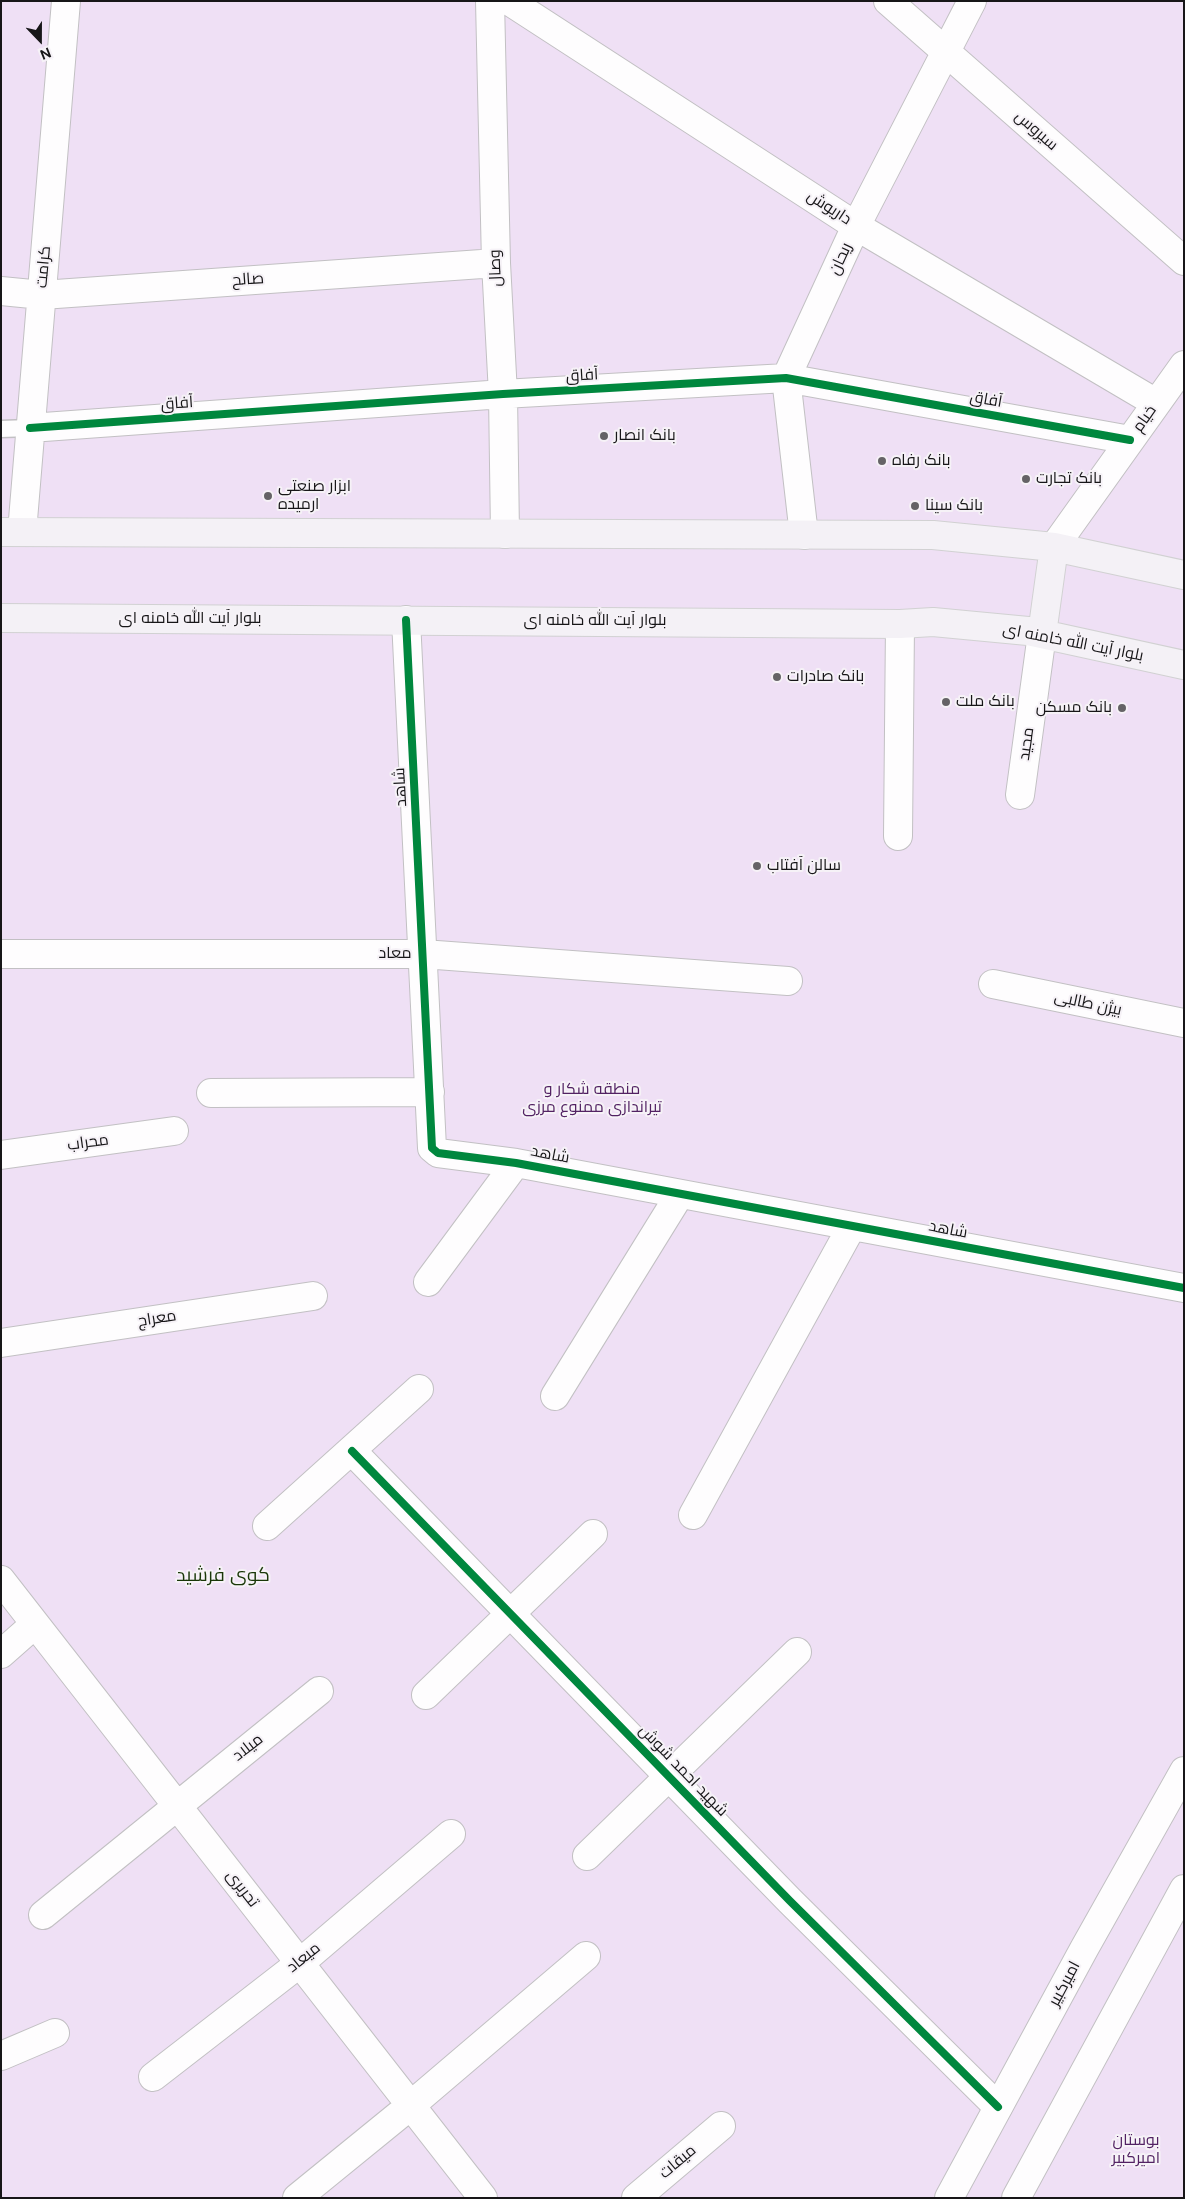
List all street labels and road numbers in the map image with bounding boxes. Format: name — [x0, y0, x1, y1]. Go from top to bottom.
street label: سیروس — [1011, 107, 1061, 155]
street label: داریوش — [803, 187, 855, 229]
street label: ریحان — [825, 240, 857, 278]
street label: کرامت — [33, 245, 55, 289]
street label: وصال — [486, 249, 506, 287]
street label: صالح — [231, 269, 265, 291]
street label: آفاق — [565, 366, 599, 386]
street label: آفاق — [968, 388, 1004, 412]
street label: آفاق — [160, 393, 194, 415]
street label: خیام — [1129, 402, 1161, 436]
street label: بلوار آیت الله خامنه ای — [118, 609, 262, 629]
street label: بلوار آیت الله خامنه ای — [523, 611, 667, 631]
street label: بلوار آیت الله خامنه ای — [1001, 620, 1145, 666]
street label: مجید — [1015, 726, 1039, 762]
street label: شاهد — [390, 767, 412, 807]
street label: معاد — [379, 944, 411, 964]
street label: بیژن طالبی — [1052, 987, 1124, 1021]
street label: محراب — [66, 1131, 110, 1155]
street label: شاهد — [529, 1142, 571, 1168]
street label: شاهد — [927, 1217, 969, 1243]
street label: معراج — [136, 1306, 178, 1332]
street label: شهید احمد شوش — [634, 1721, 732, 1821]
street label: میلاد — [229, 1730, 267, 1766]
street label: تحریری — [221, 1866, 263, 1912]
street label: میعاد — [283, 1939, 325, 1977]
street label: امیرکبیر — [1045, 1958, 1085, 2010]
street label: میقات — [656, 2141, 700, 2183]

